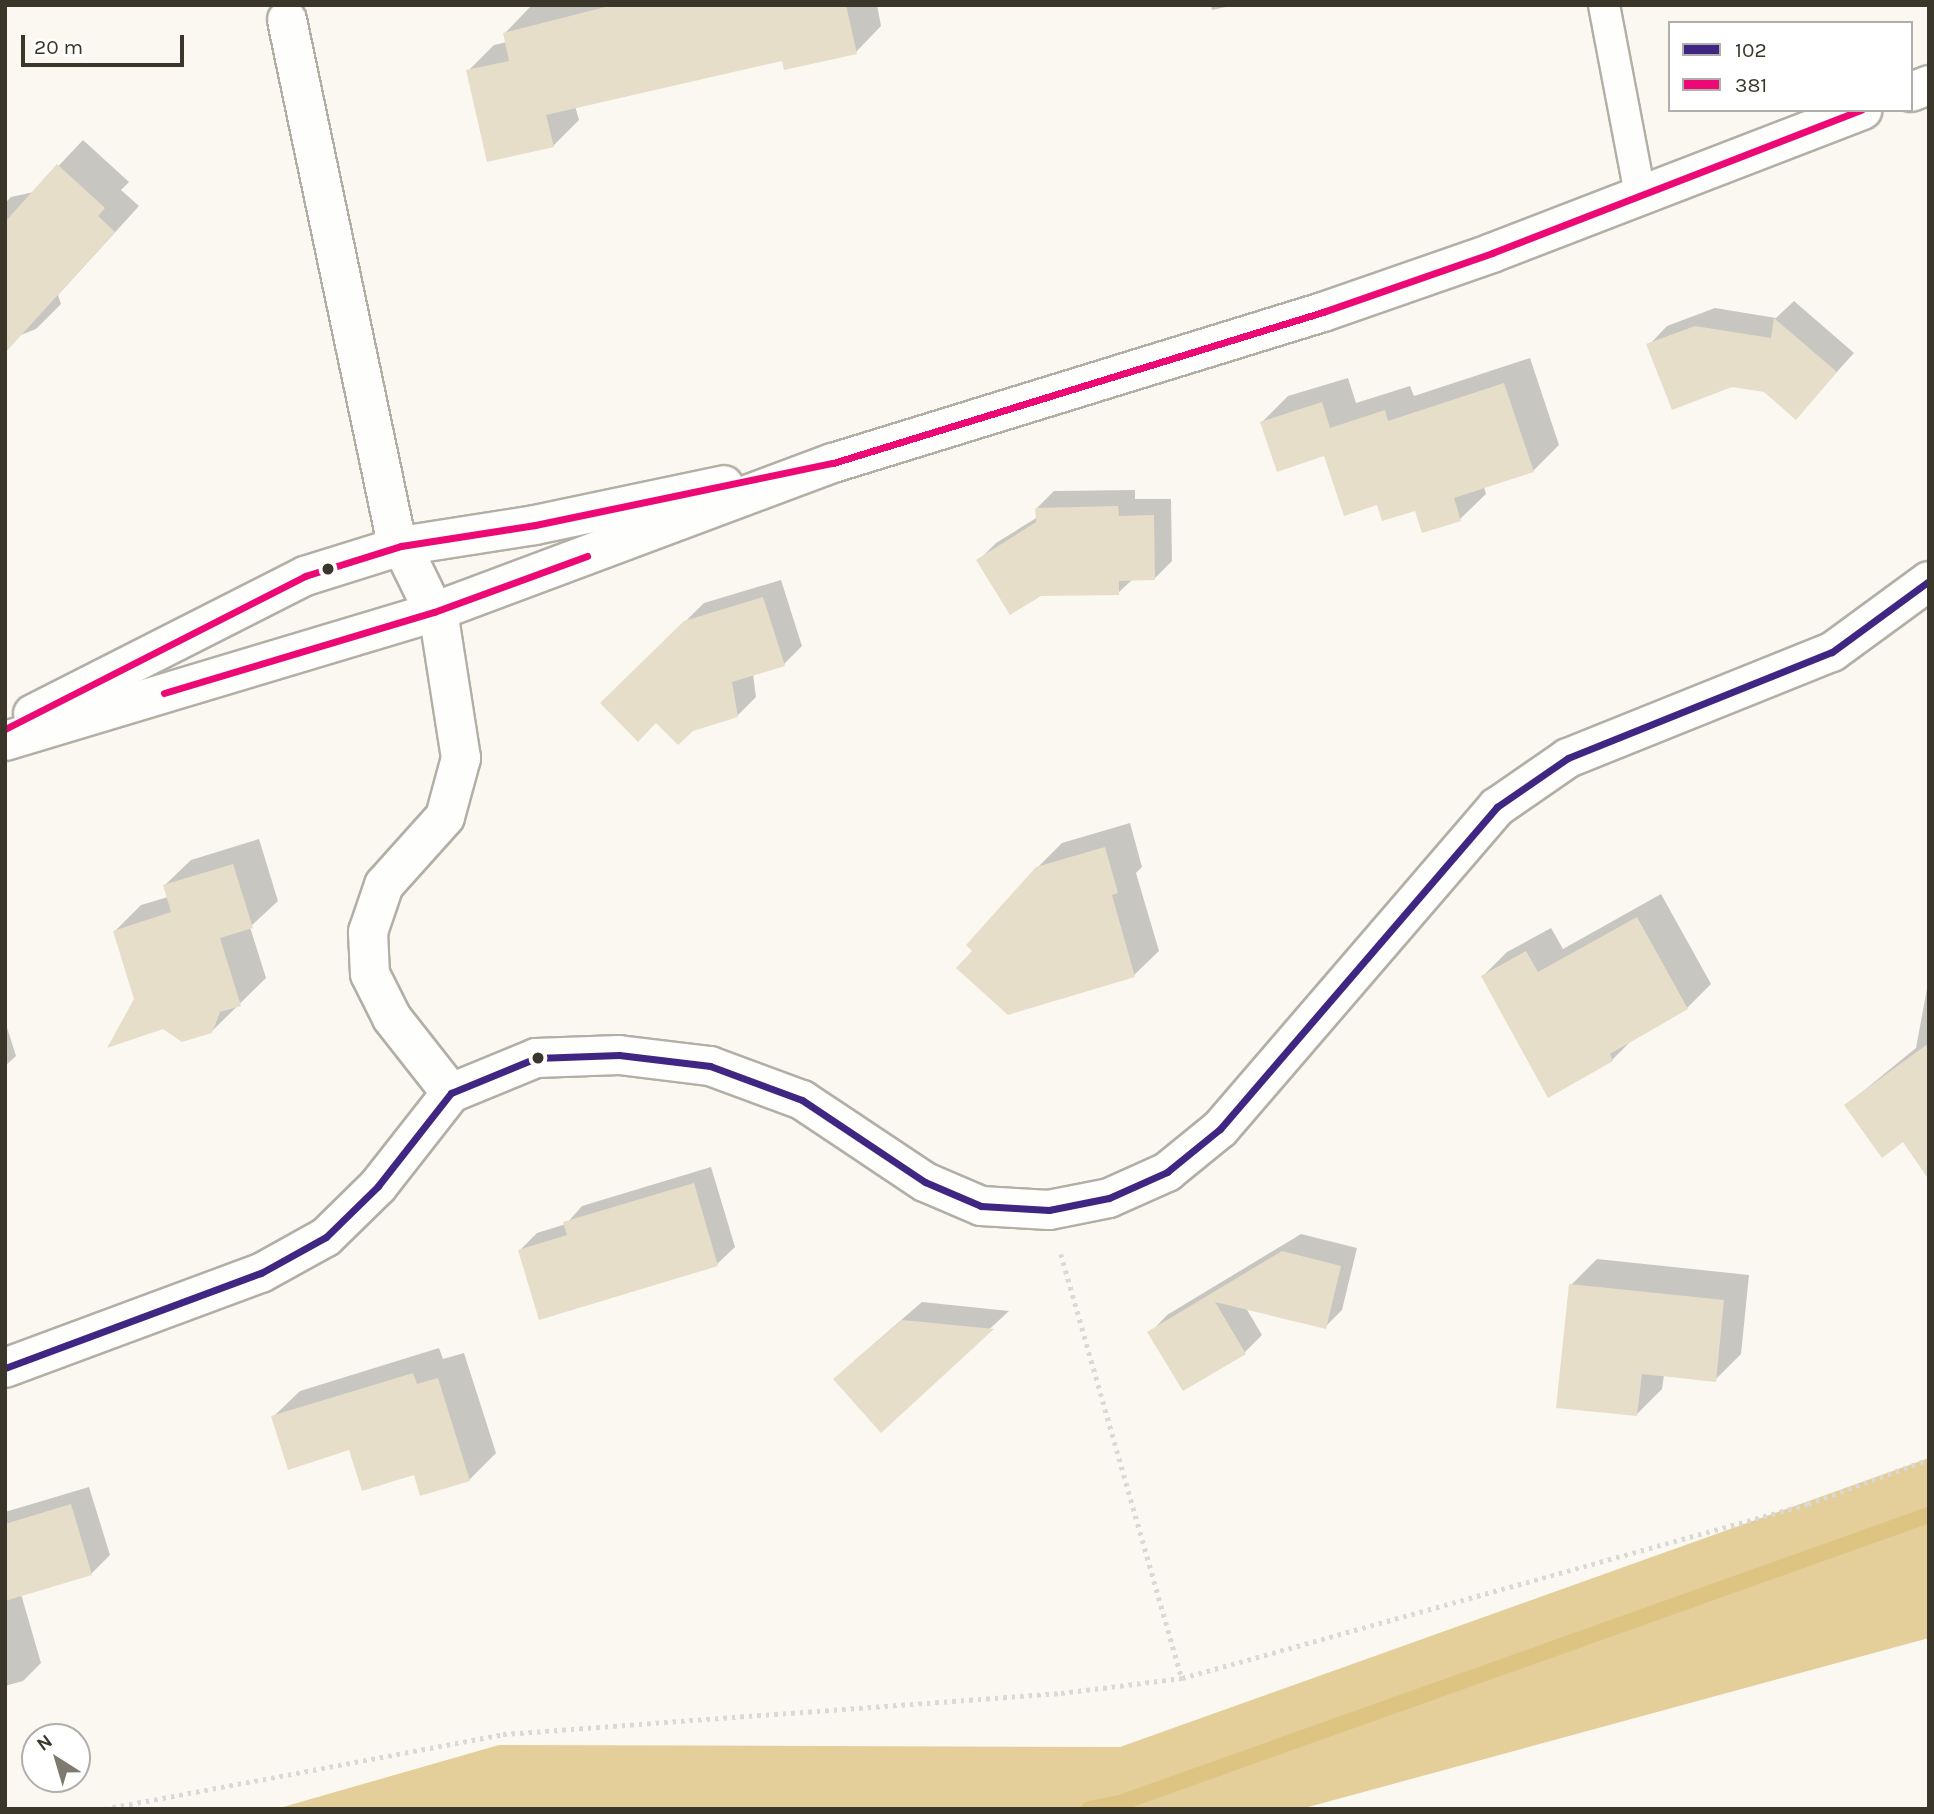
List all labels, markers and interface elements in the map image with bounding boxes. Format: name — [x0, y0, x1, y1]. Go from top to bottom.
scale bar — [24, 21, 187, 65]
legend — [1668, 21, 1913, 112]
text: 20 m — [34, 35, 83, 59]
text: 102 — [1735, 38, 1767, 62]
text: 381 — [1735, 73, 1767, 97]
unlabelled marker — [321, 562, 335, 576]
unlabelled marker — [531, 1051, 545, 1065]
north arrow — [21, 1723, 91, 1793]
text: N — [33, 1730, 57, 1756]

